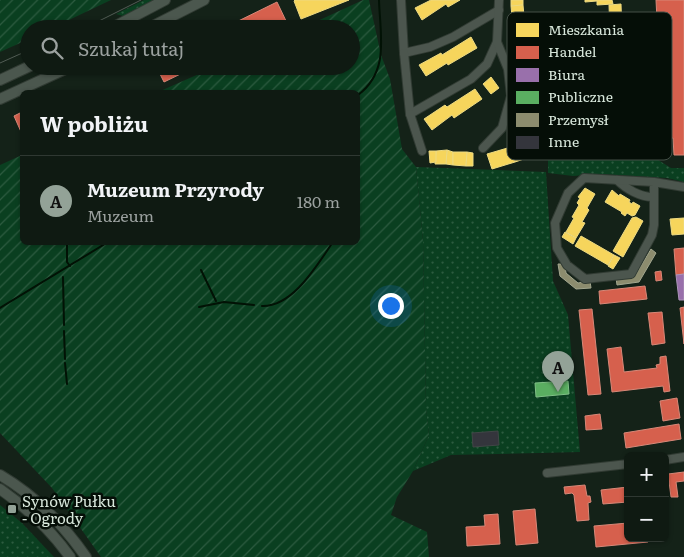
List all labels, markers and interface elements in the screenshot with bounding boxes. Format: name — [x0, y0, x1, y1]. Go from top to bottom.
legend — [507, 12, 672, 160]
text: Mieszkania — [548, 19, 625, 39]
search box — [20, 20, 360, 75]
icon: search — [38, 34, 66, 62]
text: Szukaj tutaj — [78, 34, 184, 62]
text: Handel — [548, 41, 597, 61]
text: Biura — [548, 64, 585, 84]
text: Publiczne — [548, 86, 613, 106]
text: W pobliżu — [40, 107, 148, 138]
text: Przemysł — [548, 109, 609, 129]
text: Inne — [548, 131, 579, 151]
text: Muzeum Przyrody — [87, 175, 264, 203]
text: A — [50, 189, 62, 213]
text: 180 m — [297, 189, 340, 213]
text: Muzeum — [87, 203, 154, 227]
your location — [378, 293, 404, 319]
pin: A — [542, 351, 574, 392]
map controls — [624, 452, 669, 542]
button: + — [624, 452, 669, 497]
place label: Synów Pułku - Ogrody — [22, 489, 116, 529]
button: − — [624, 497, 669, 542]
marker: Synów Pułku - Ogrody — [6, 503, 18, 515]

